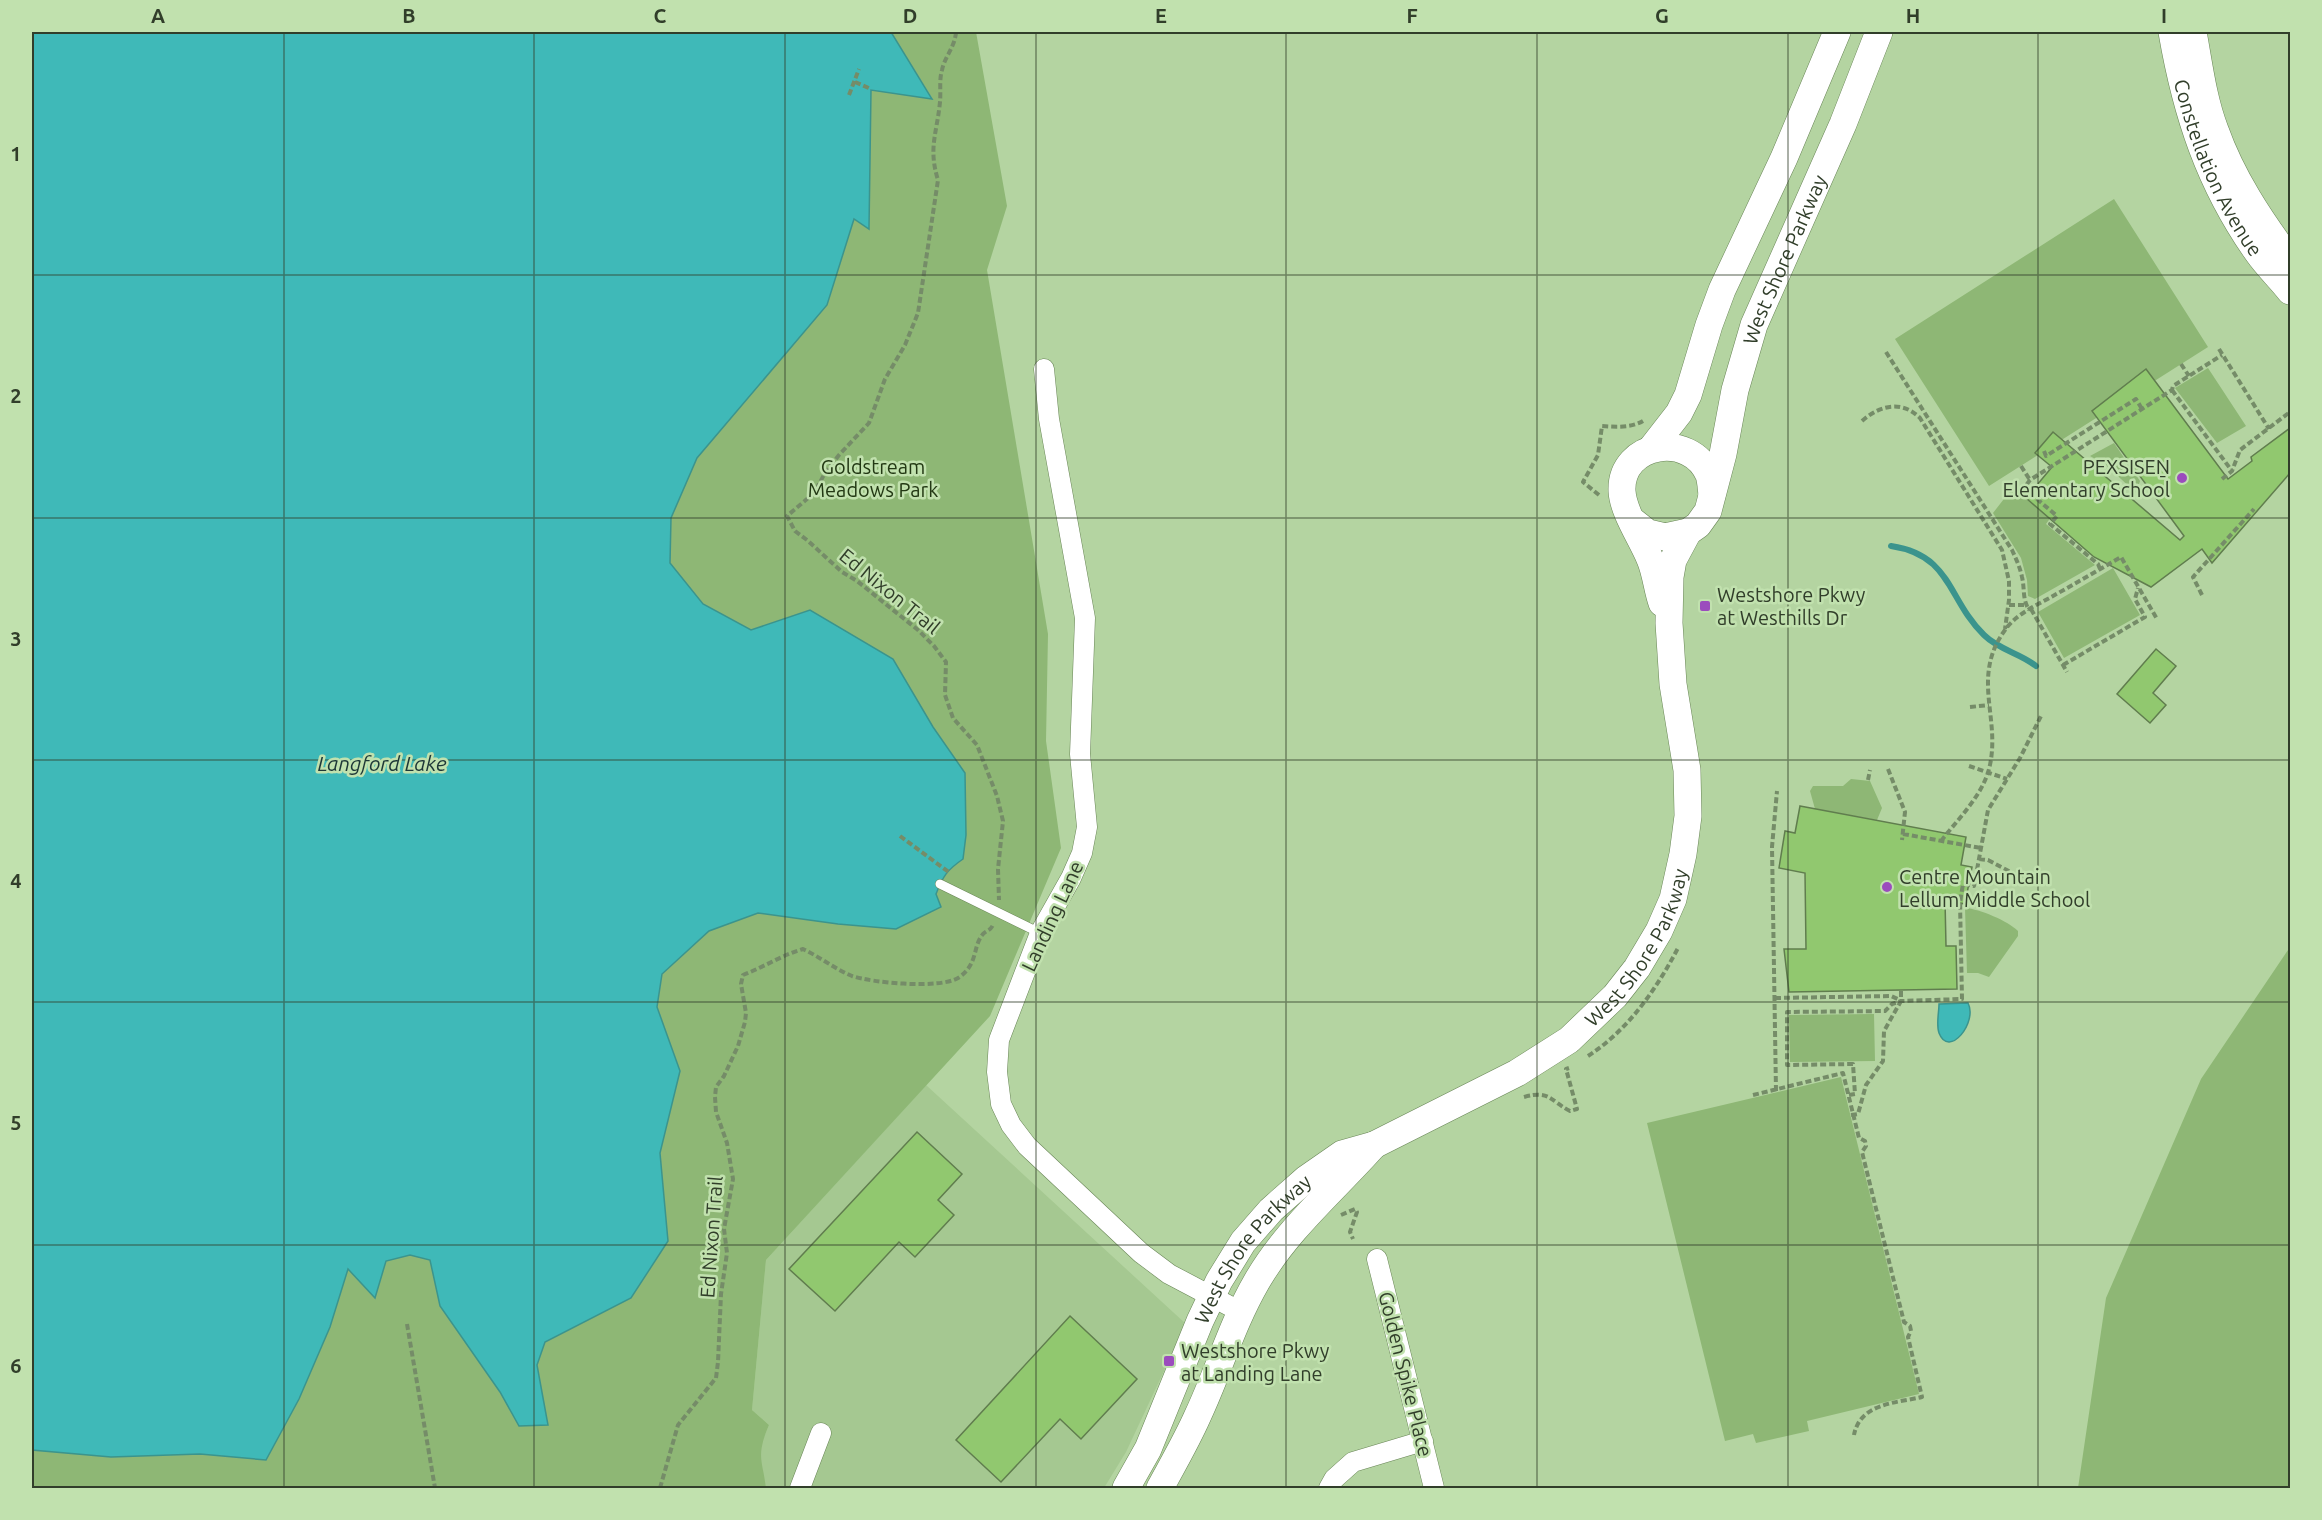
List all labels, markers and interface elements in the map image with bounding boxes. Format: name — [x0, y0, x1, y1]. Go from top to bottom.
text: A — [151, 4, 165, 27]
text: B — [402, 4, 416, 27]
text: C — [654, 4, 667, 27]
text: D — [903, 4, 917, 27]
text: E — [1155, 4, 1167, 27]
text: F — [1406, 4, 1418, 27]
text: G — [1655, 4, 1669, 27]
text: H — [1906, 4, 1920, 27]
text: I — [2161, 4, 2167, 27]
street label: Constellation Avenue — [2170, 77, 2268, 260]
text: 1 — [10, 142, 22, 165]
street label: West Shore Parkway — [1738, 171, 1831, 347]
text: 2 — [10, 384, 22, 407]
park label: Goldstream Meadows Park — [808, 455, 938, 501]
place label: PEXSISEṈ Elementary School — [2003, 455, 2170, 501]
marker: PEXSISEṈ Elementary School — [2175, 471, 2189, 485]
street label: Ed Nixon Trail — [835, 544, 945, 638]
place label: Westshore Pkwy at Westhills Dr — [1717, 583, 1866, 629]
marker: Westshore Pkwy at Westhills Dr — [1698, 599, 1712, 613]
text: 3 — [10, 627, 22, 650]
water label: Langford Lake — [318, 751, 447, 775]
street label: Landing Lane — [1016, 857, 1088, 975]
place label: Centre Mountain Lellum Middle School — [1899, 865, 2090, 911]
street label: West Shore Parkway — [1580, 866, 1691, 1031]
text: 4 — [10, 869, 22, 892]
marker: Centre Mountain Lellum Middle School — [1880, 880, 1894, 894]
text: 5 — [10, 1111, 22, 1134]
street label: West Shore Parkway — [1189, 1169, 1315, 1327]
street label: Ed Nixon Trail — [695, 1175, 727, 1299]
street label: Golden Spike Place — [1374, 1289, 1438, 1459]
place label: Westshore Pkwy at Landing Lane — [1181, 1339, 1330, 1385]
text: 6 — [10, 1354, 22, 1377]
marker: Westshore Pkwy at Landing Lane — [1162, 1354, 1176, 1368]

